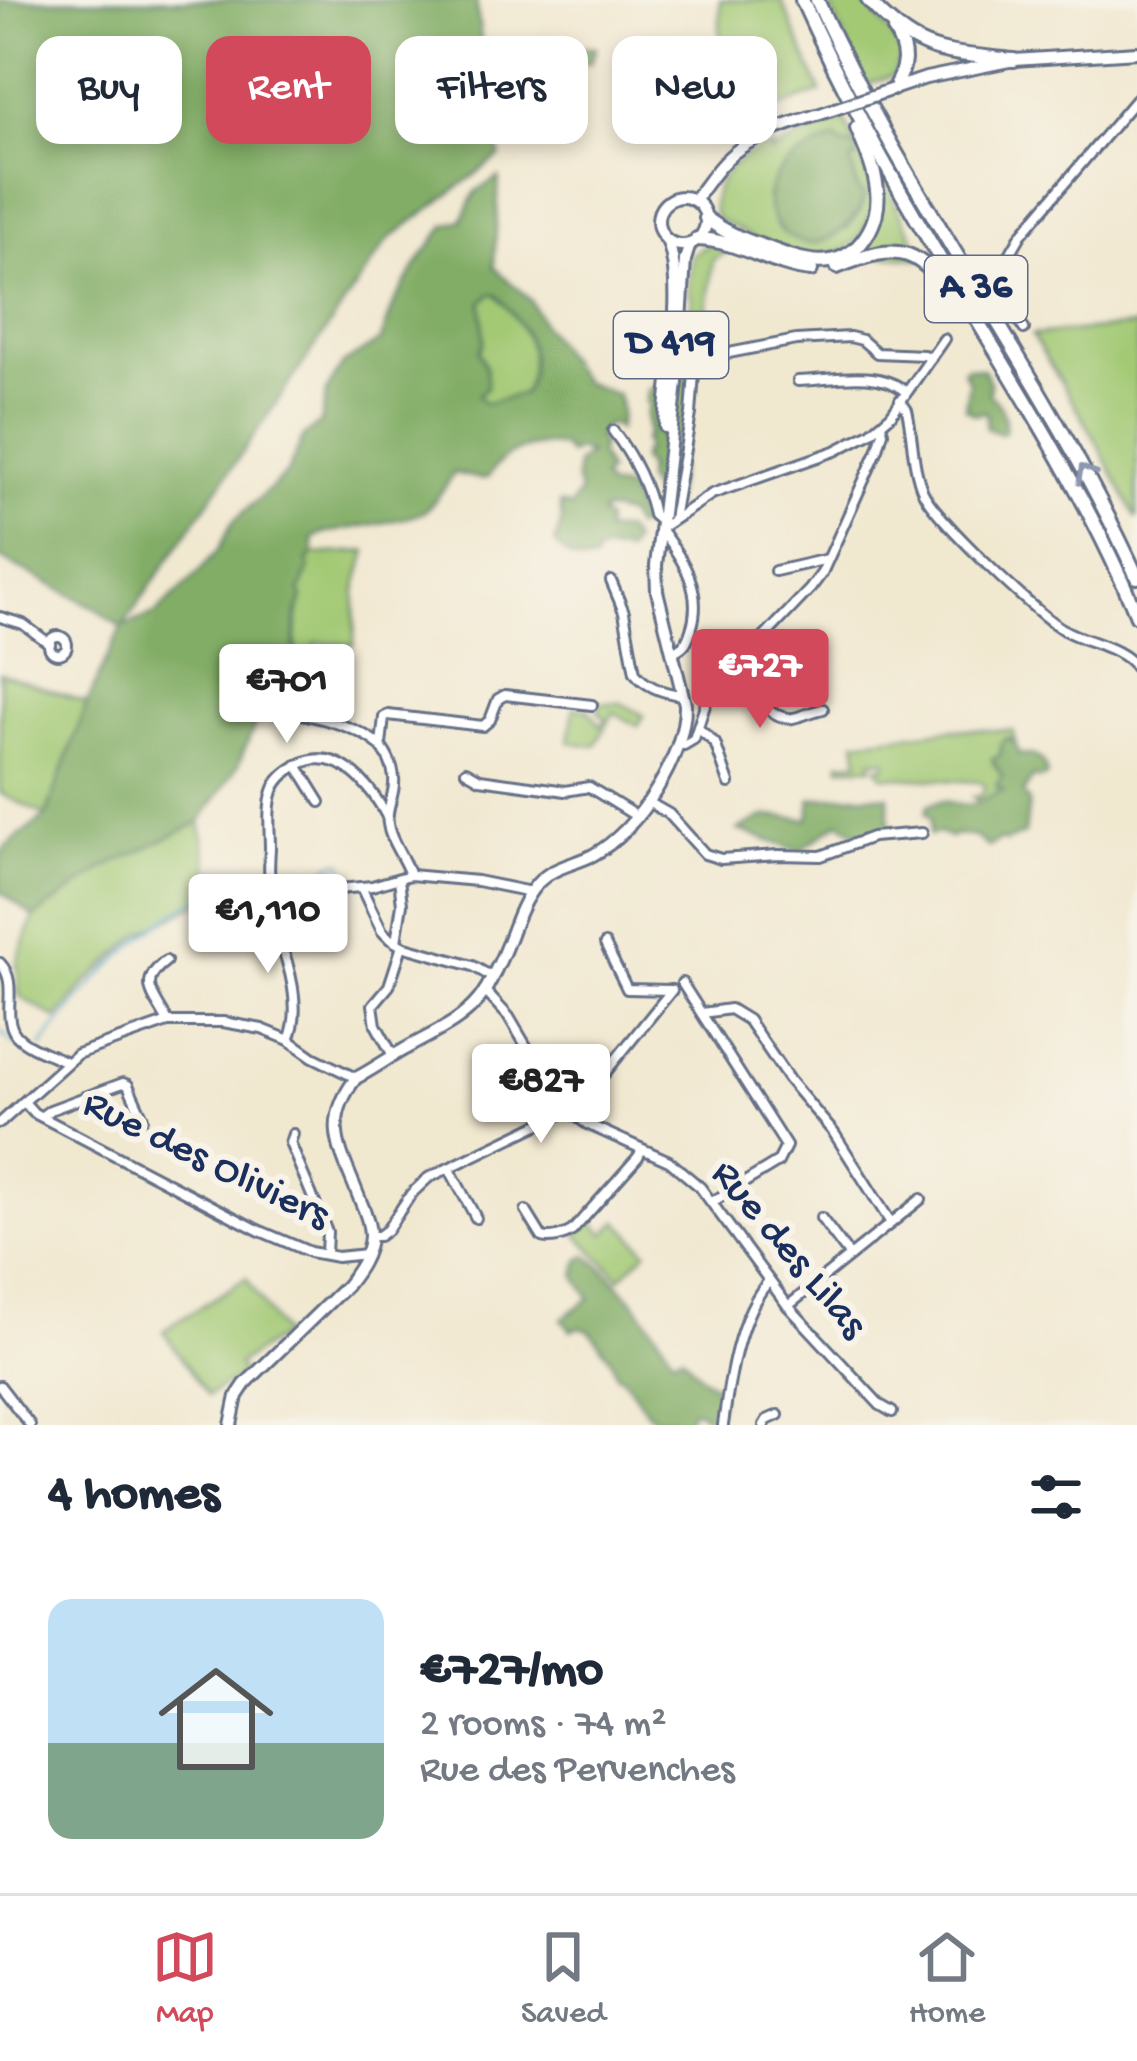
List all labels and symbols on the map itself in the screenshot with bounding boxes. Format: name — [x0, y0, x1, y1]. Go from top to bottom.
road number: A 36 — [925, 256, 1027, 322]
road number: D 419 — [614, 312, 728, 378]
one-way arrow — [1076, 464, 1099, 485]
pin: €727 — [689, 629, 831, 731]
pin: €701 — [216, 644, 358, 746]
pin: €1,110 — [170, 874, 366, 976]
pin: €827 — [470, 1044, 612, 1146]
street label: Rue des Oliviers — [74, 1081, 338, 1244]
street label: Rue des Lilas — [698, 1152, 877, 1351]

